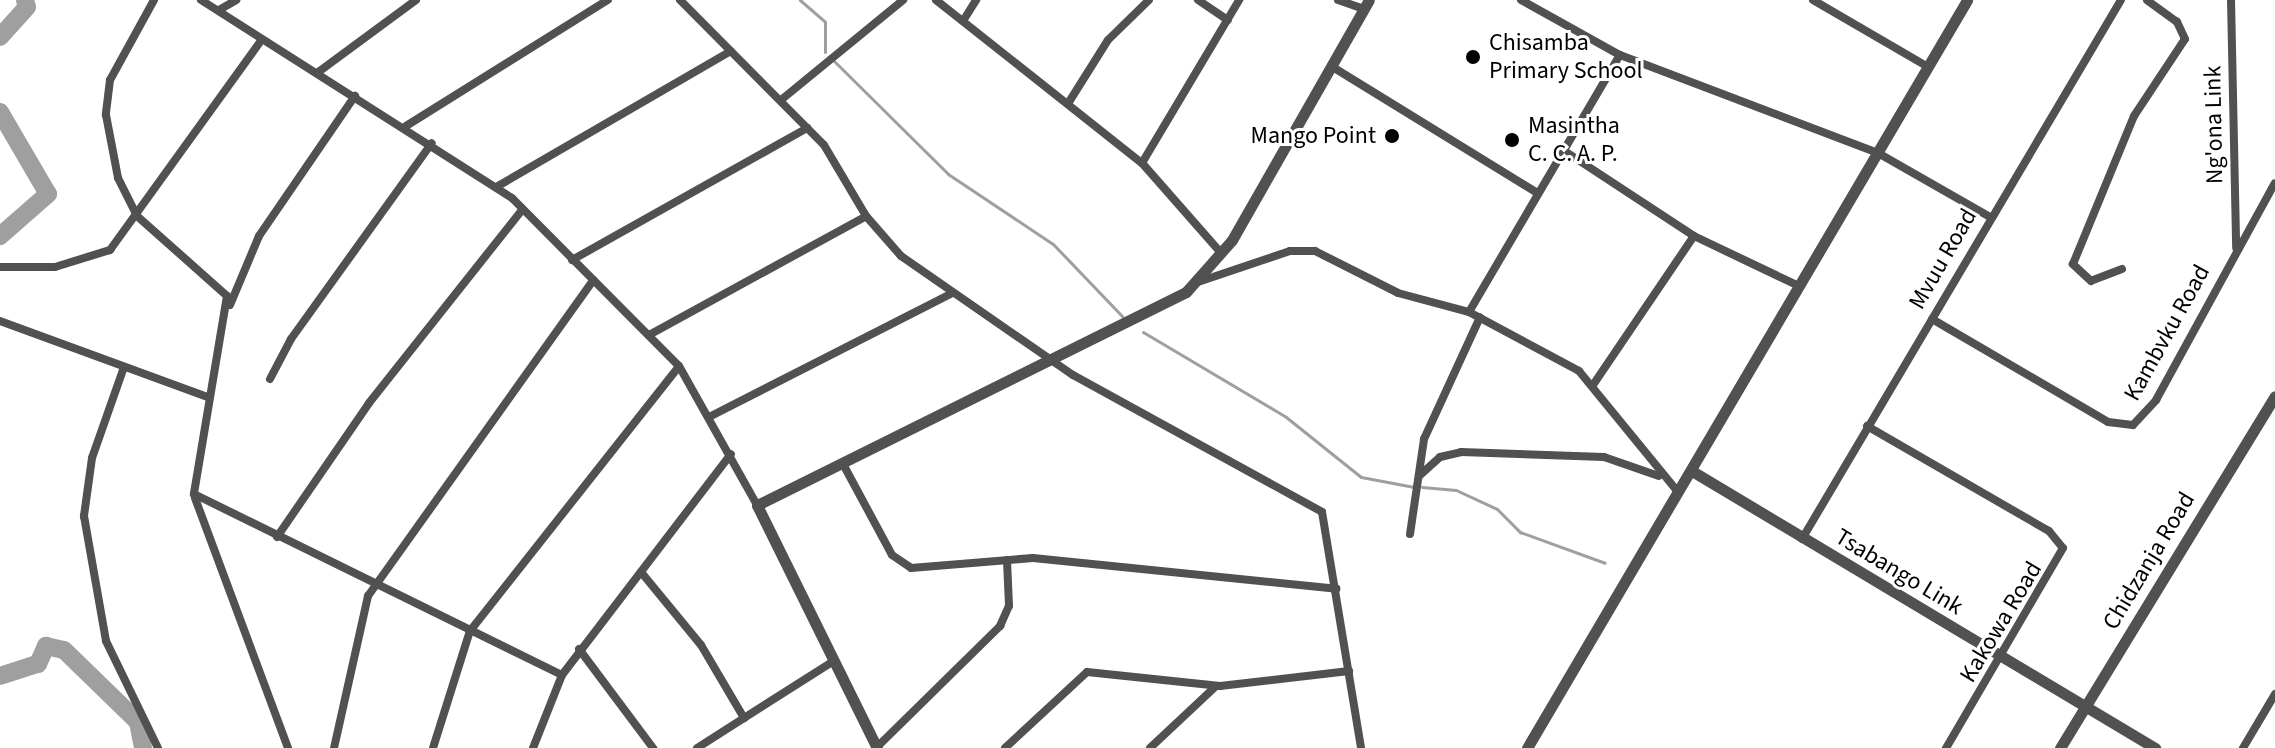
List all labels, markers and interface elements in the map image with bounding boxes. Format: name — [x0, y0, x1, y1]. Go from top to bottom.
place label: Chisamba Primary School — [1489, 29, 1643, 85]
marker: Chisamba Primary School — [1464, 48, 1482, 66]
street label: Ng'ona Link — [2199, 66, 2229, 184]
place label: Masintha C. C. A. P. — [1528, 112, 1620, 168]
place label: Mango Point — [1251, 122, 1376, 150]
marker: Mango Point — [1383, 127, 1401, 145]
marker: Masintha C. C. A. P. — [1503, 131, 1521, 149]
street label: Mvuu Road — [1903, 204, 1983, 314]
street label: Kambvku Road — [2118, 260, 2216, 406]
street label: Chidzanja Road — [2097, 487, 2201, 635]
street label: Tsabango Link — [1830, 523, 1968, 621]
street label: Kakowa Road — [1954, 556, 2048, 688]

